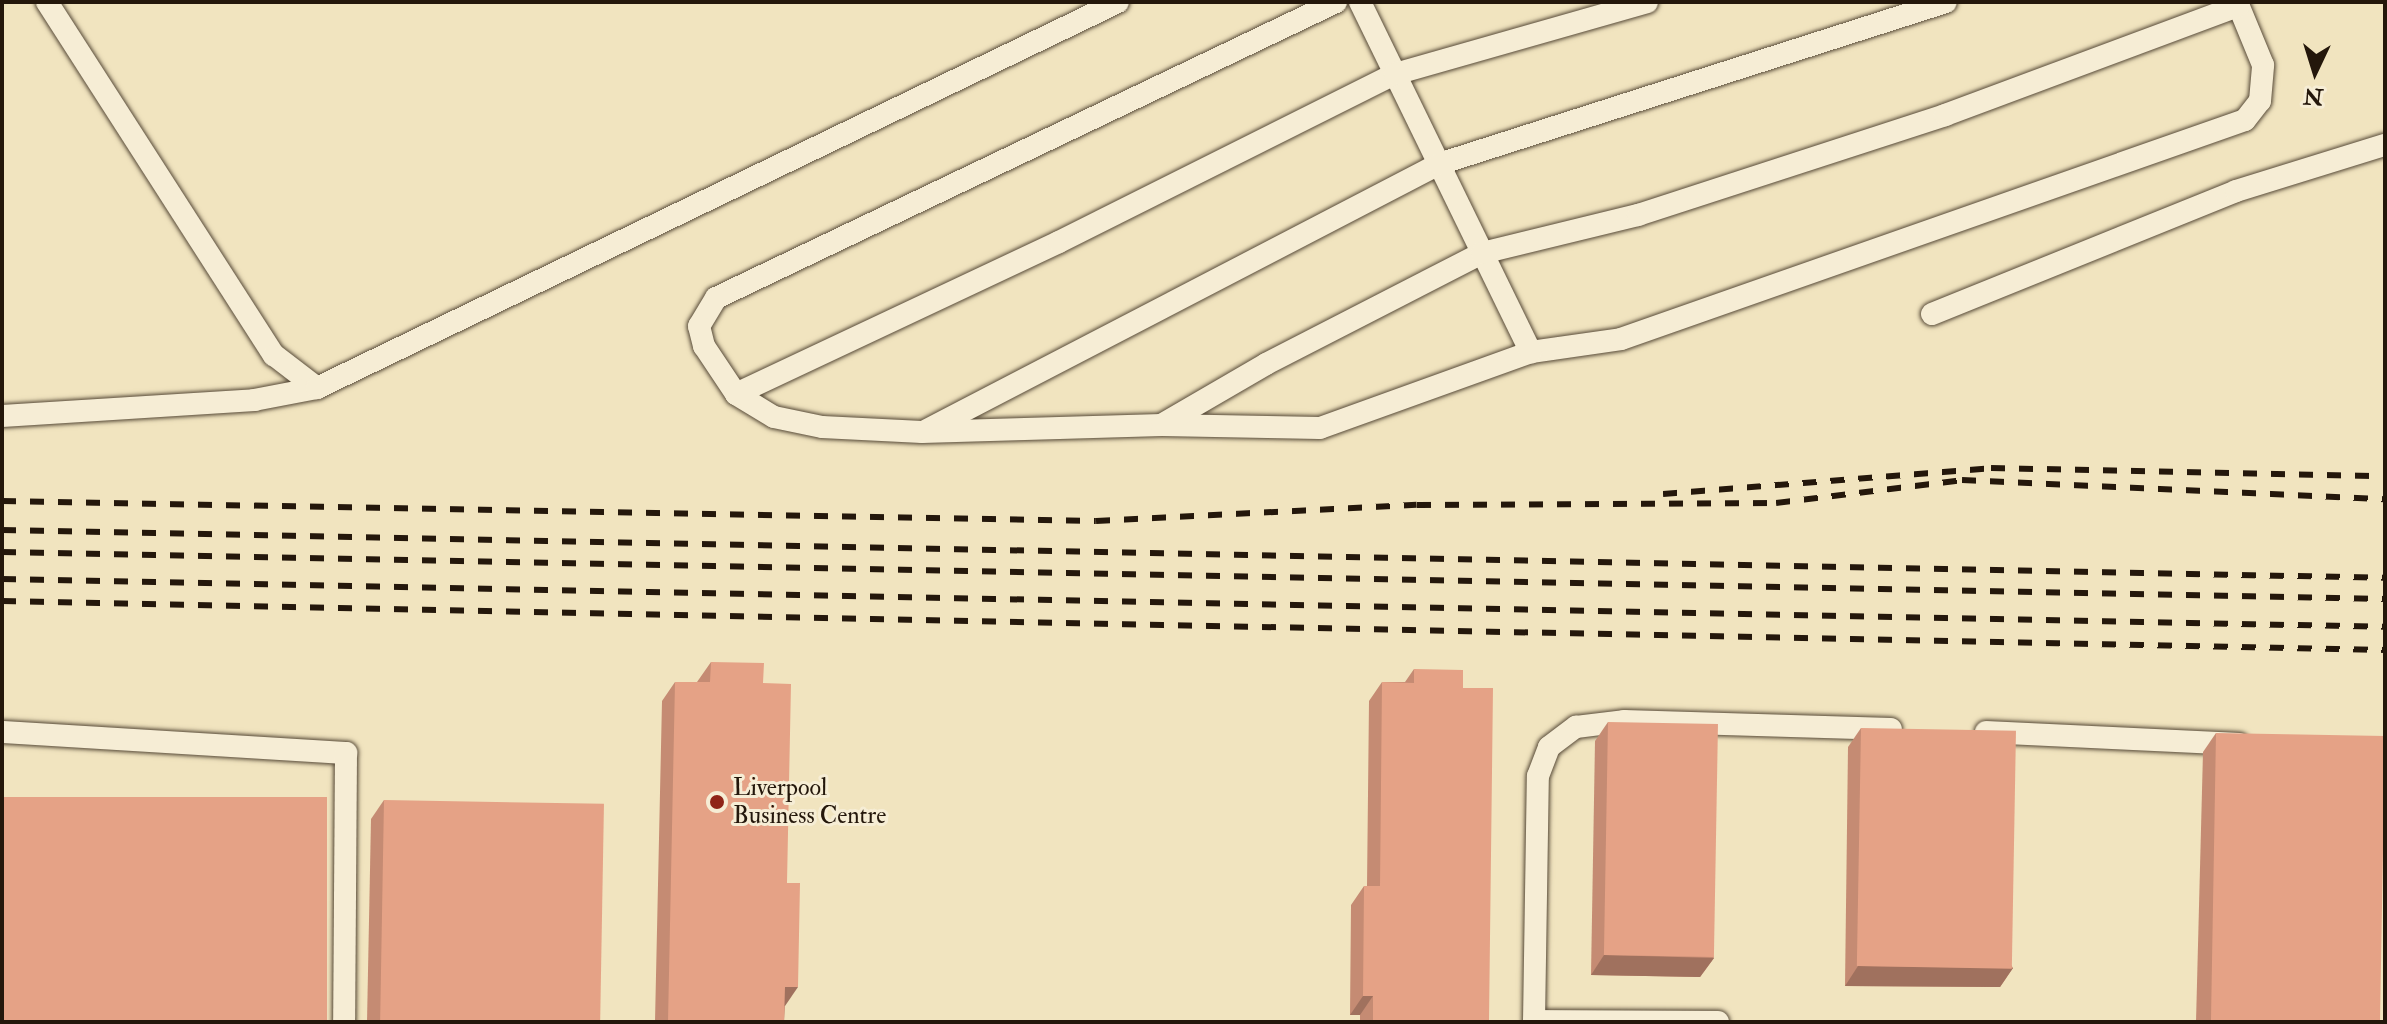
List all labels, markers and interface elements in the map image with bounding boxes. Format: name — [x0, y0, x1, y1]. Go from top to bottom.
north arrow — [2275, 32, 2355, 112]
text: N — [2303, 81, 2324, 111]
place label: Liverpool Business Centre — [733, 774, 886, 830]
marker: Liverpool Business Centre — [708, 793, 726, 811]

